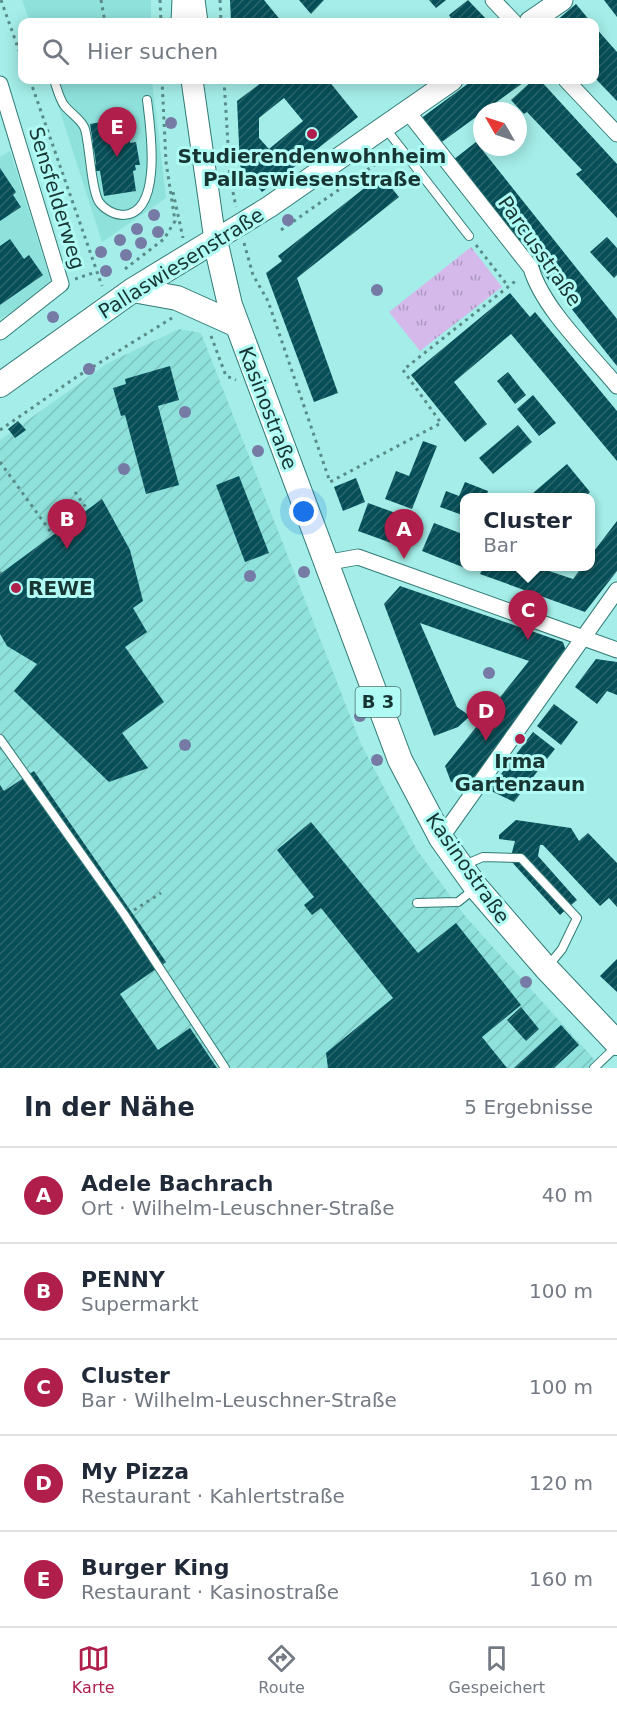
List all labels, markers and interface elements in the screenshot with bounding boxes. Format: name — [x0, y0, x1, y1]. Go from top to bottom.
search box — [18, 18, 599, 84]
icon: search — [39, 35, 72, 68]
text: Hier suchen — [87, 39, 218, 64]
north arrow — [473, 102, 527, 156]
pin: E — [98, 108, 136, 157]
street label: Sensfelderweg — [24, 124, 90, 272]
marker: Studierendenwohnheim Pallaswiesenstraße — [305, 127, 319, 141]
place label: Studierendenwohnheim Pallaswiesenstraße — [178, 144, 446, 191]
street label: Parcusstraße — [493, 191, 587, 311]
street label: Pallaswiesenstraße — [94, 202, 268, 324]
street label: Kasinostraße — [234, 343, 302, 473]
popup — [460, 493, 595, 571]
your location — [289, 497, 318, 526]
pin: B — [48, 500, 86, 549]
text: Cluster — [483, 508, 572, 533]
pin: A — [384, 510, 424, 559]
text: Bar — [483, 533, 517, 557]
place label: REWE — [28, 576, 93, 600]
marker: REWE — [9, 581, 23, 595]
pin: C — [508, 590, 548, 640]
road number: B 3 — [356, 687, 400, 717]
pin: D — [466, 692, 506, 741]
marker: Irma Gartenzaun — [513, 732, 527, 746]
place label: Irma Gartenzaun — [455, 749, 585, 796]
street label: Kasinostraße — [421, 808, 515, 928]
text: In der Nähe — [24, 1092, 195, 1122]
text: 5 Ergebnisse — [464, 1095, 593, 1119]
text: Adele Bachrach — [81, 1171, 274, 1196]
text: A — [36, 1183, 51, 1207]
text: 40 m — [542, 1183, 593, 1207]
text: Ort · Wilhelm-Leuschner-Straße — [81, 1196, 395, 1220]
text: PENNY — [81, 1267, 165, 1292]
text: B — [36, 1279, 51, 1303]
text: 100 m — [529, 1279, 593, 1303]
text: Supermarkt — [81, 1292, 199, 1316]
text: Cluster — [81, 1363, 170, 1388]
text: C — [36, 1375, 51, 1399]
text: 100 m — [529, 1375, 593, 1399]
text: Bar · Wilhelm-Leuschner-Straße — [81, 1388, 397, 1412]
text: My Pizza — [81, 1459, 189, 1484]
text: D — [35, 1471, 52, 1495]
text: 120 m — [529, 1471, 593, 1495]
text: Restaurant · Kahlertstraße — [81, 1484, 345, 1508]
text: Burger King — [81, 1555, 229, 1580]
text: E — [37, 1567, 50, 1591]
text: 160 m — [529, 1567, 593, 1591]
text: Restaurant · Kasinostraße — [81, 1580, 339, 1604]
tab: Karte — [72, 1642, 115, 1697]
tab: Route — [258, 1642, 305, 1697]
tab: Gespeichert — [448, 1642, 545, 1697]

